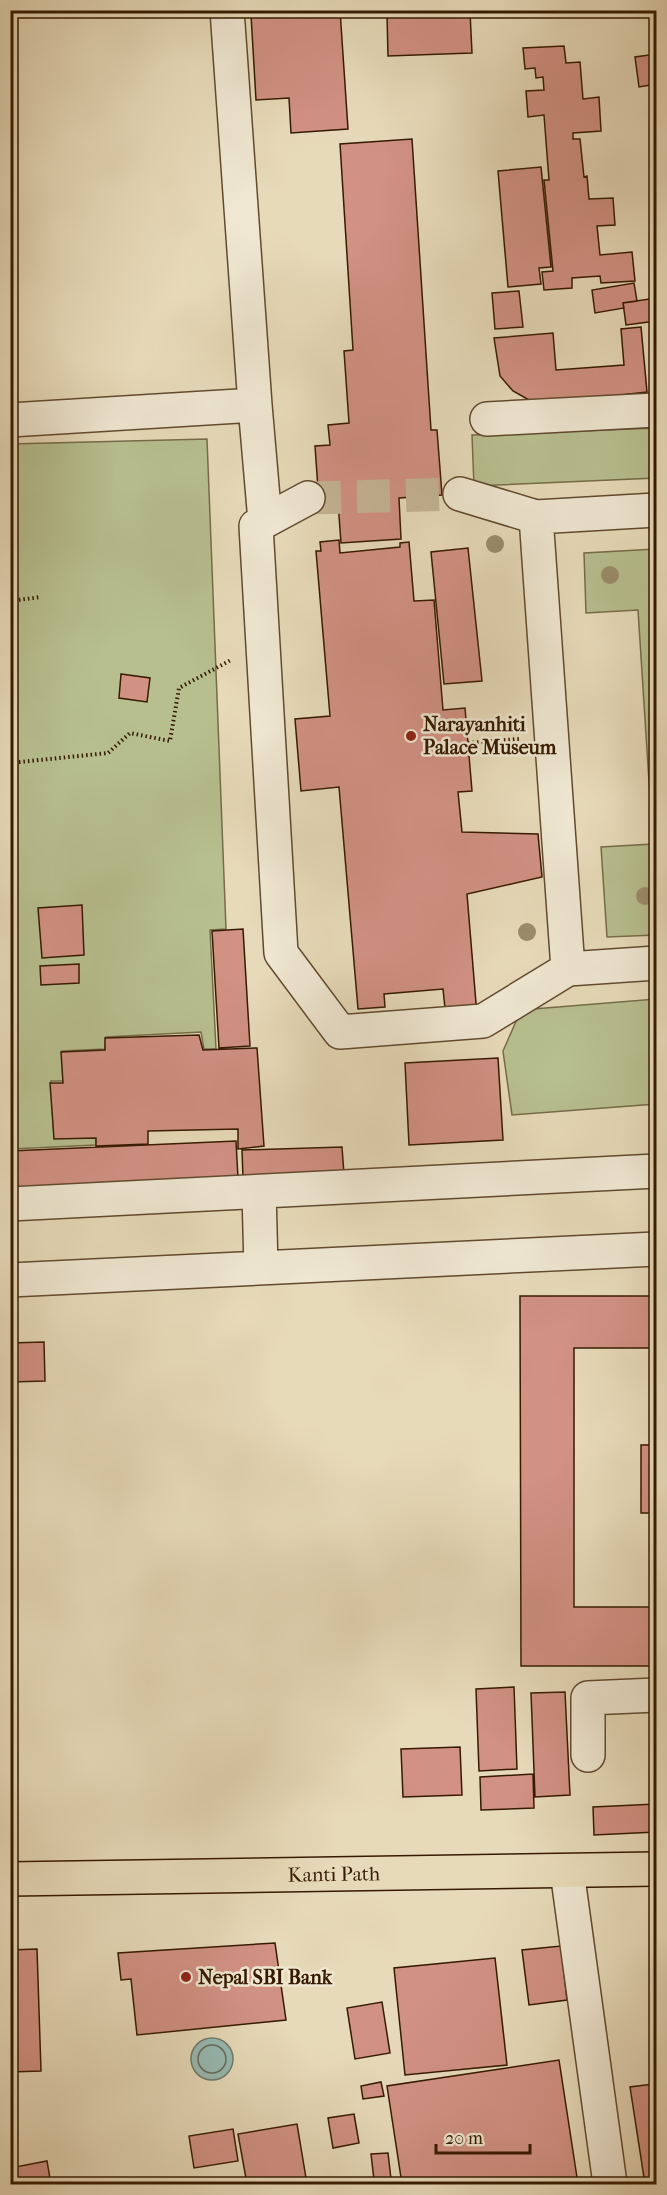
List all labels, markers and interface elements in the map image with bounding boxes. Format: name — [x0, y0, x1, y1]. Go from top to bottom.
place label: Narayanhiti Palace Museum — [423, 713, 557, 759]
marker: Narayanhiti Palace Museum — [404, 729, 418, 743]
street label: Kanti Path — [288, 1862, 381, 1887]
place label: Nepal SBI Bank — [198, 1966, 333, 1989]
marker: Nepal SBI Bank — [179, 1970, 193, 1984]
scale bar — [436, 2117, 530, 2155]
text: 20 m — [445, 2128, 483, 2149]

